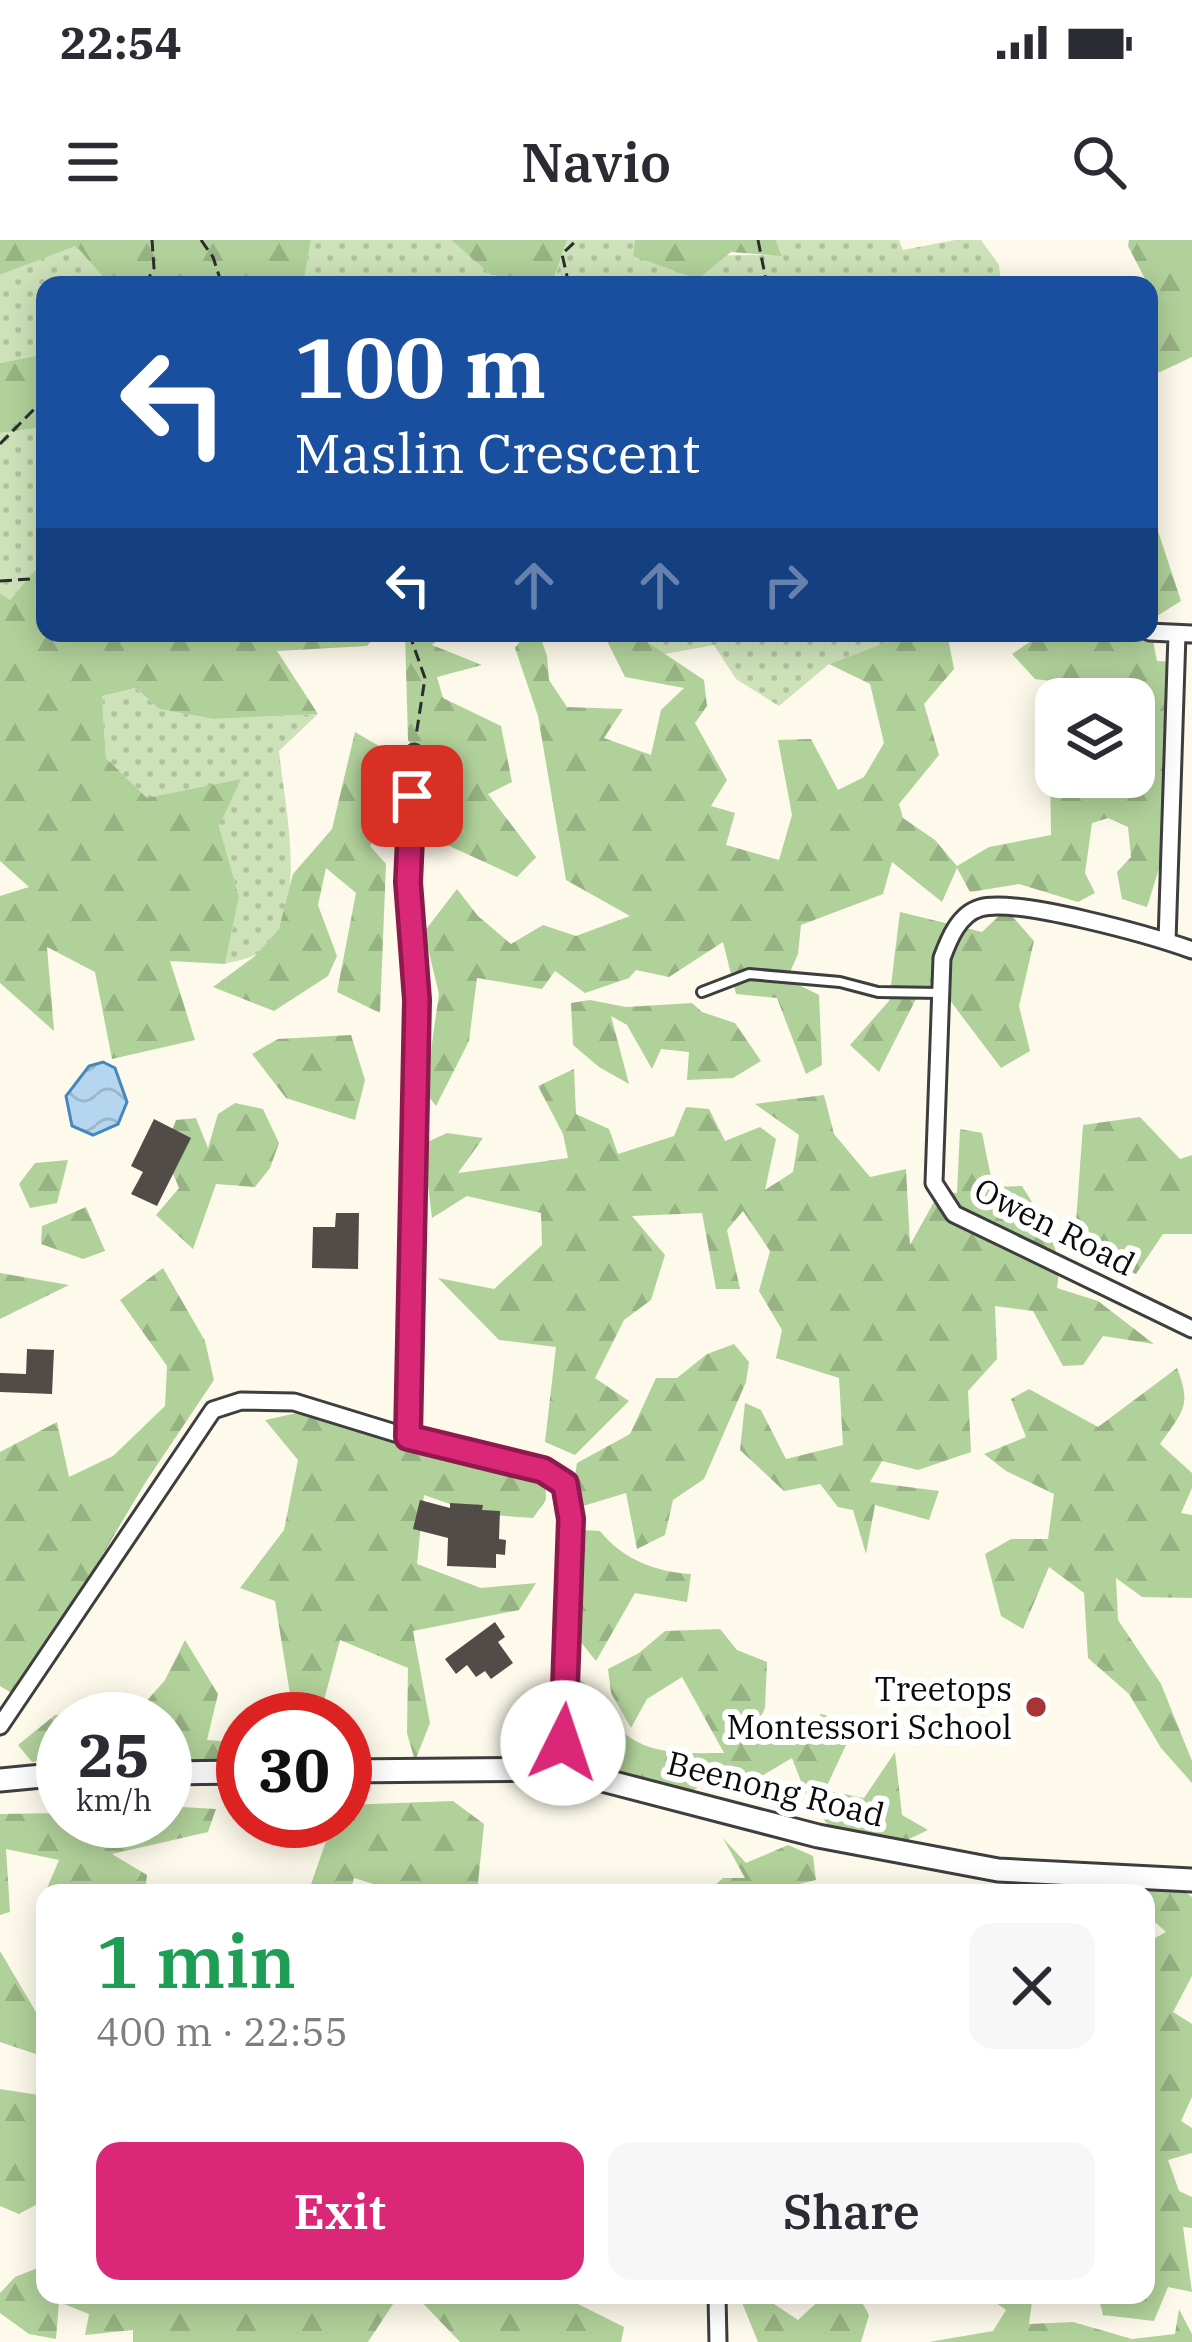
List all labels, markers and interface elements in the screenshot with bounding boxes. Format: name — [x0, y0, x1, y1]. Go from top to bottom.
text: 22:54 — [60, 13, 182, 71]
text: Navio — [521, 127, 671, 197]
icon: menu — [60, 129, 126, 195]
icon: search — [1066, 129, 1132, 195]
text: 100 m — [294, 312, 546, 421]
icon: left — [96, 324, 252, 480]
text: Maslin Crescent — [294, 418, 700, 488]
icon: left — [375, 552, 441, 618]
icon: ahead — [501, 552, 567, 618]
icon: ahead — [627, 552, 693, 618]
icon: right — [753, 552, 819, 618]
map controls — [1035, 678, 1155, 798]
button: layers — [1035, 678, 1155, 798]
pin — [361, 745, 463, 847]
icon: arrive — [379, 763, 445, 829]
street label: Owen Road — [967, 1167, 1143, 1285]
place label: Treetops Montessori School — [726, 1667, 1012, 1748]
position arrow — [500, 1680, 626, 1806]
speed limit sign: 30 — [216, 1692, 372, 1848]
marker: Treetops Montessori School — [1023, 1694, 1049, 1720]
text: 25 — [78, 1715, 150, 1794]
street label: Beenong Road — [663, 1740, 889, 1836]
text: km/h — [76, 1780, 152, 1819]
text: 1 min — [96, 1914, 296, 2008]
button: close — [969, 1923, 1095, 2049]
text: 400 m · 22:55 — [96, 2006, 348, 2057]
button: Exit — [96, 2142, 584, 2280]
button: Share — [608, 2142, 1095, 2280]

